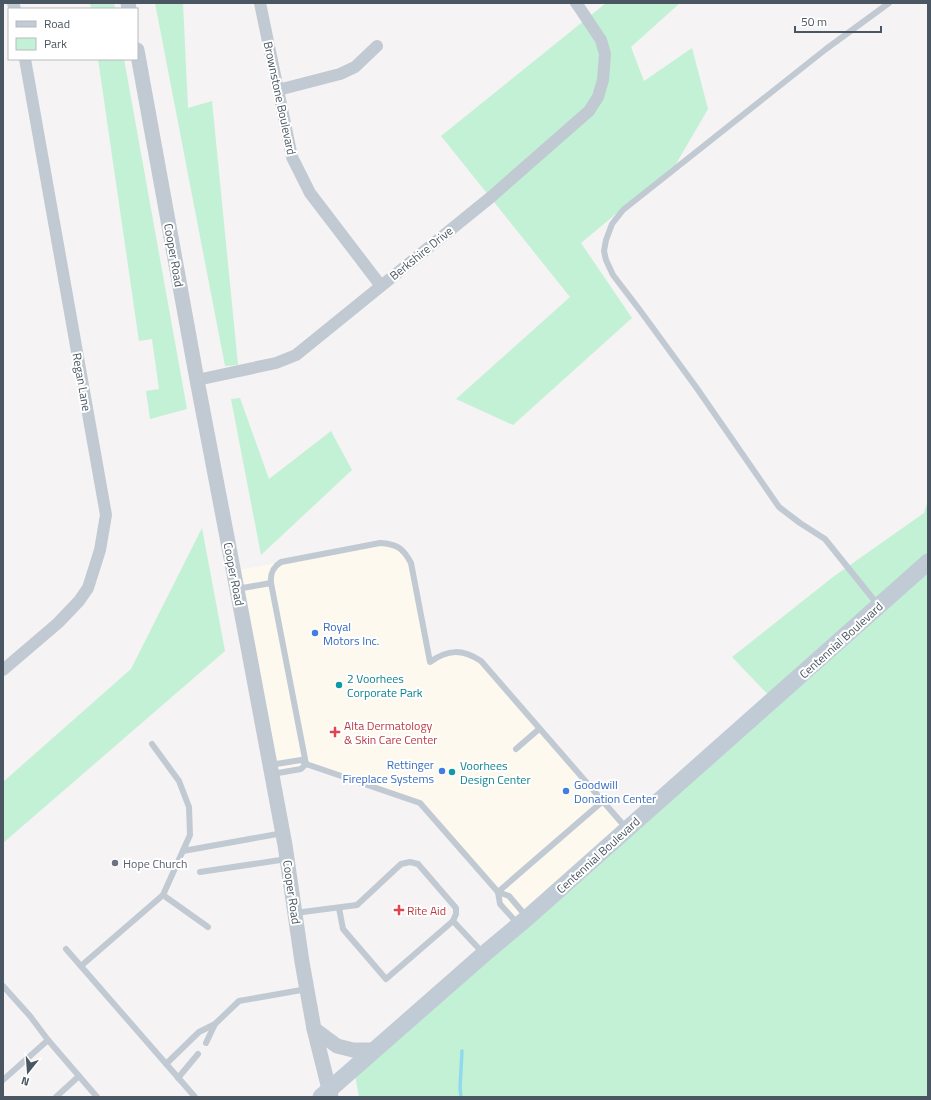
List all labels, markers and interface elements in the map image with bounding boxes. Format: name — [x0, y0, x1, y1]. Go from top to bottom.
legend — [8, 8, 138, 60]
scale bar — [795, 8, 881, 34]
text: 50 m — [801, 12, 827, 31]
text: Road — [44, 14, 70, 33]
text: Park — [44, 34, 67, 53]
street label: Brownstone Boulevard — [259, 40, 301, 156]
street label: Berkshire Drive — [385, 221, 457, 285]
street label: Cooper Road — [159, 222, 189, 288]
street label: Regan Lane — [68, 351, 96, 413]
street label: Cooper Road — [219, 541, 249, 607]
street label: Centennial Boulevard — [795, 597, 887, 683]
place label: Royal Motors Inc. — [323, 617, 379, 650]
marker: Royal Motors Inc. — [310, 628, 320, 638]
place label: 2 Voorhees Corporate Park — [347, 669, 423, 702]
marker: 2 Voorhees Corporate Park — [334, 680, 344, 690]
place label: Alta Dermatology & Skin Care Center — [344, 716, 437, 749]
marker: Alta Dermatology & Skin Care Center — [329, 726, 341, 738]
place label: Rettinger Fireplace Systems — [342, 755, 434, 788]
place label: Voorhees Design Center — [460, 756, 531, 789]
marker: Rettinger Fireplace Systems — [437, 766, 447, 776]
marker: Voorhees Design Center — [447, 767, 457, 777]
place label: Goodwill Donation Center — [574, 775, 656, 808]
marker: Goodwill Donation Center — [561, 786, 571, 796]
street label: Centennial Boulevard — [552, 812, 644, 898]
place label: Hope Church — [123, 854, 187, 873]
marker: Hope Church — [110, 858, 120, 868]
street label: Cooper Road — [278, 859, 306, 925]
place label: Rite Aid — [407, 901, 446, 920]
marker: Rite Aid — [394, 905, 404, 915]
north arrow — [8, 1052, 48, 1092]
text: N — [19, 1073, 31, 1090]

